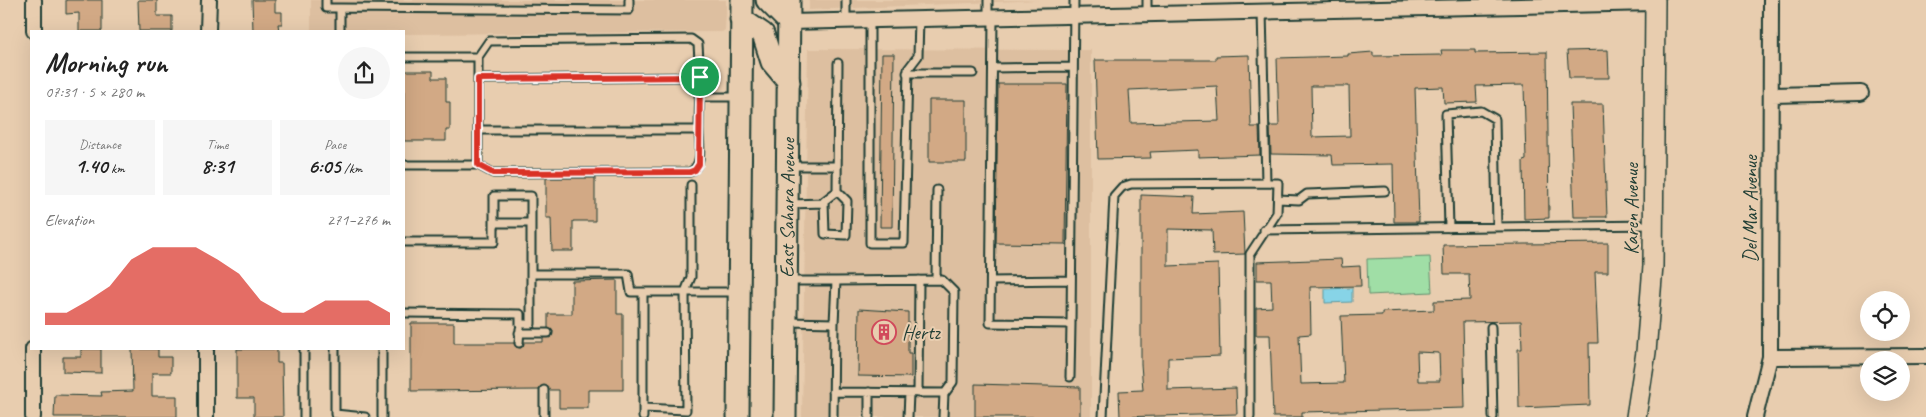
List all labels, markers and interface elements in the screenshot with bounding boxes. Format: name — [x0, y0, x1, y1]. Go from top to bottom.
text: Morning run — [45, 45, 167, 80]
button: share — [338, 47, 390, 99]
pin — [679, 56, 721, 98]
icon: arrive — [686, 63, 714, 91]
text: 07:31 · 5 × 280 m — [45, 82, 144, 102]
text: Distance — [79, 136, 121, 153]
text: Time — [207, 136, 228, 153]
text: Pace — [324, 136, 346, 153]
street label: East Sahara Avenue — [774, 137, 801, 278]
text: 1.40 — [75, 153, 108, 179]
text: 8:31 — [201, 153, 234, 179]
text: 6:05 — [308, 153, 341, 179]
street label: Del Mar Avenue — [1738, 154, 1763, 263]
text: km — [108, 160, 125, 177]
text: /km — [341, 160, 362, 177]
street label: Karen Avenue — [1619, 162, 1644, 255]
text: Elevation — [45, 210, 94, 230]
text: 271–276 m — [327, 210, 390, 230]
map controls — [1860, 291, 1910, 401]
button: locate — [1860, 291, 1910, 341]
building icon: Hertz — [871, 319, 897, 345]
place label: Hertz — [902, 320, 942, 345]
button: layers — [1860, 351, 1910, 401]

